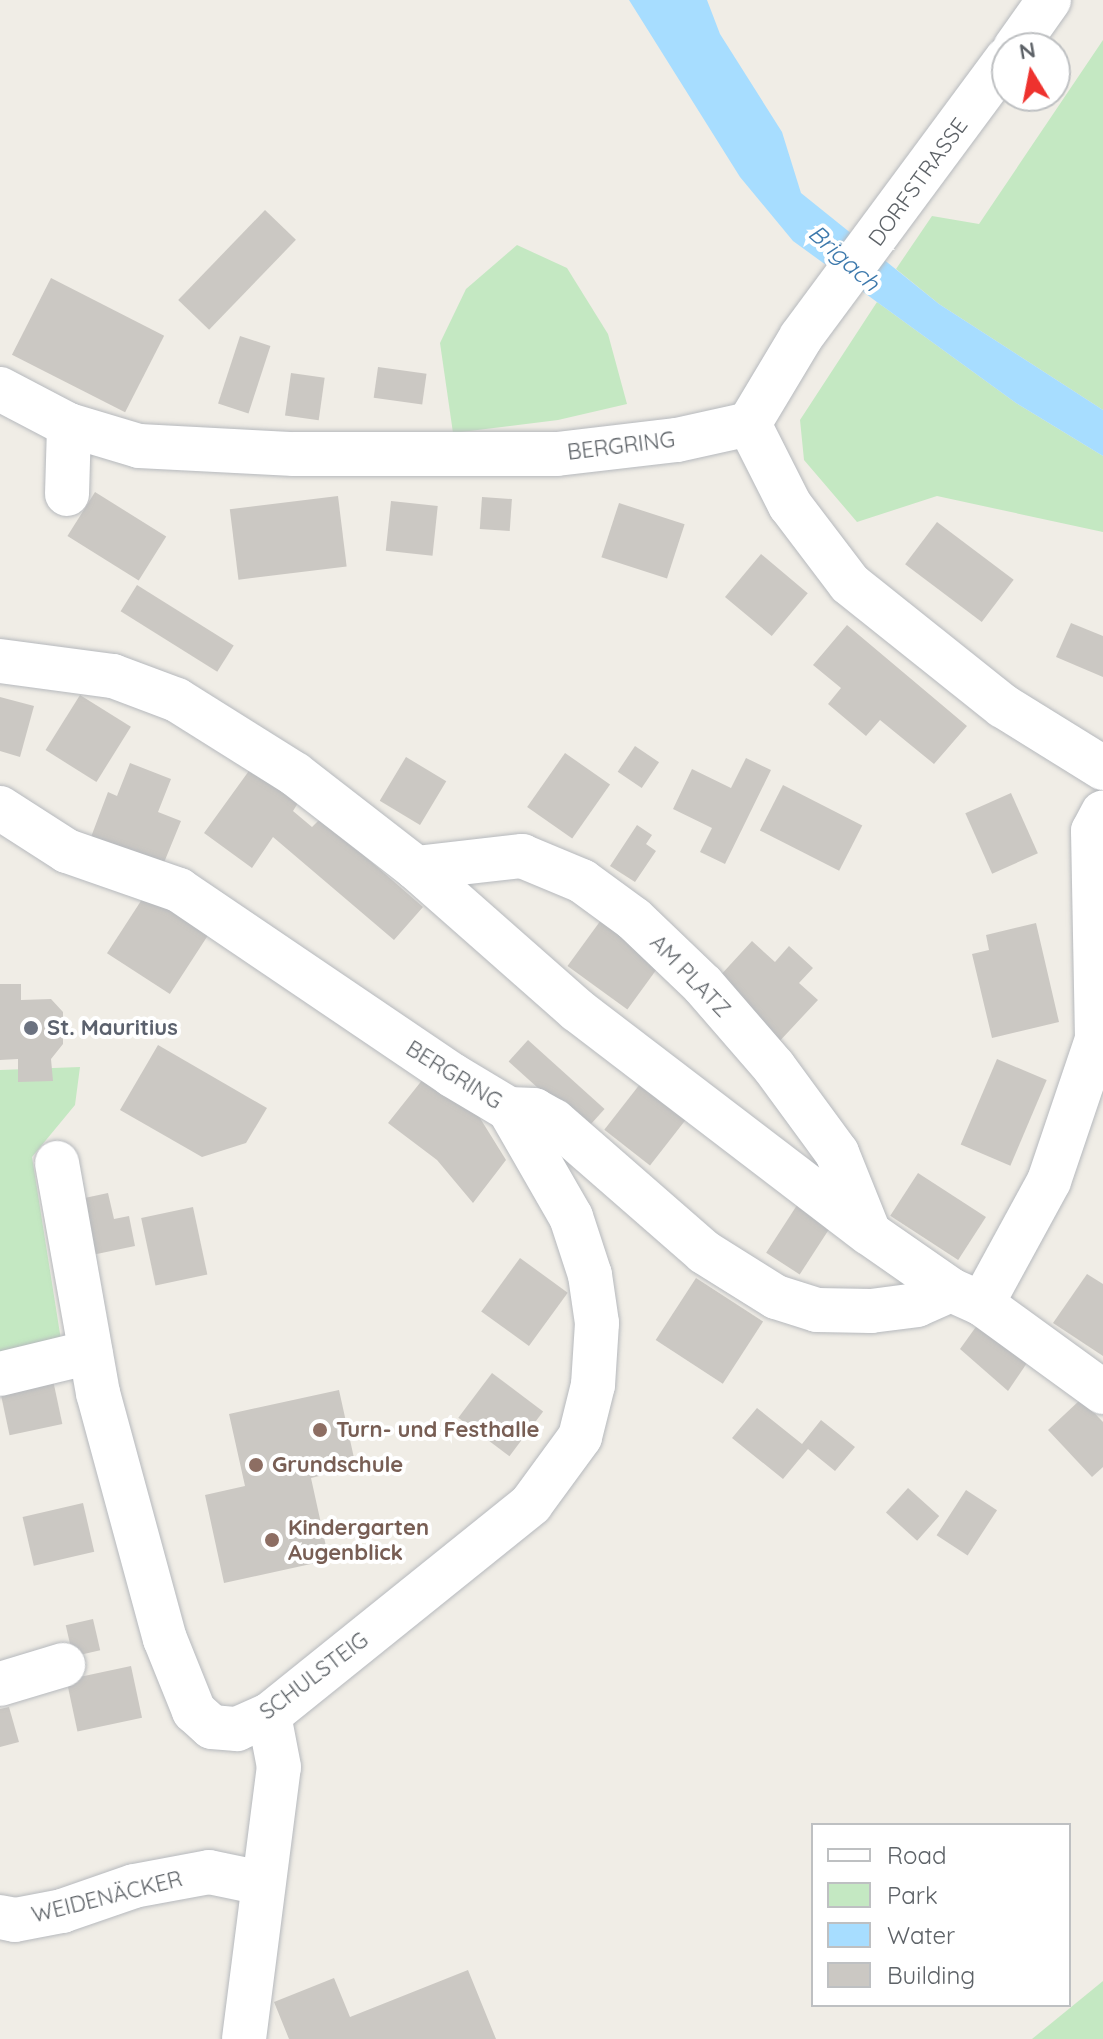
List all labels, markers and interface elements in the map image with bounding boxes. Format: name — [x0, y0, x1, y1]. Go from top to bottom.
north arrow — [991, 32, 1071, 112]
text: N — [1017, 35, 1038, 66]
street label: DORFSTRASSE — [863, 113, 973, 251]
water label: Brigach — [803, 219, 885, 297]
street label: BERGRING — [566, 426, 676, 466]
street label: AM PLATZ — [644, 929, 736, 1023]
place label: St. Mauritius — [47, 1015, 178, 1041]
marker: St. Mauritius — [22, 1019, 40, 1037]
street label: BERGRING — [401, 1035, 507, 1115]
place label: Turn- und Festhalle — [336, 1417, 540, 1443]
marker: Turn- und Festhalle — [311, 1421, 329, 1439]
place label: Grundschule — [272, 1452, 403, 1478]
marker: Grundschule — [247, 1456, 265, 1474]
place label: Kindergarten Augenblick — [288, 1514, 429, 1566]
marker: Kindergarten Augenblick — [263, 1531, 281, 1549]
street label: SCHULSTEIG — [255, 1627, 373, 1725]
legend — [811, 1823, 1071, 2007]
text: Road — [887, 1840, 947, 1870]
street label: WEIDENÄCKER — [29, 1866, 185, 1928]
text: Park — [887, 1880, 938, 1910]
text: Water — [887, 1920, 955, 1950]
text: Building — [887, 1960, 975, 1990]

